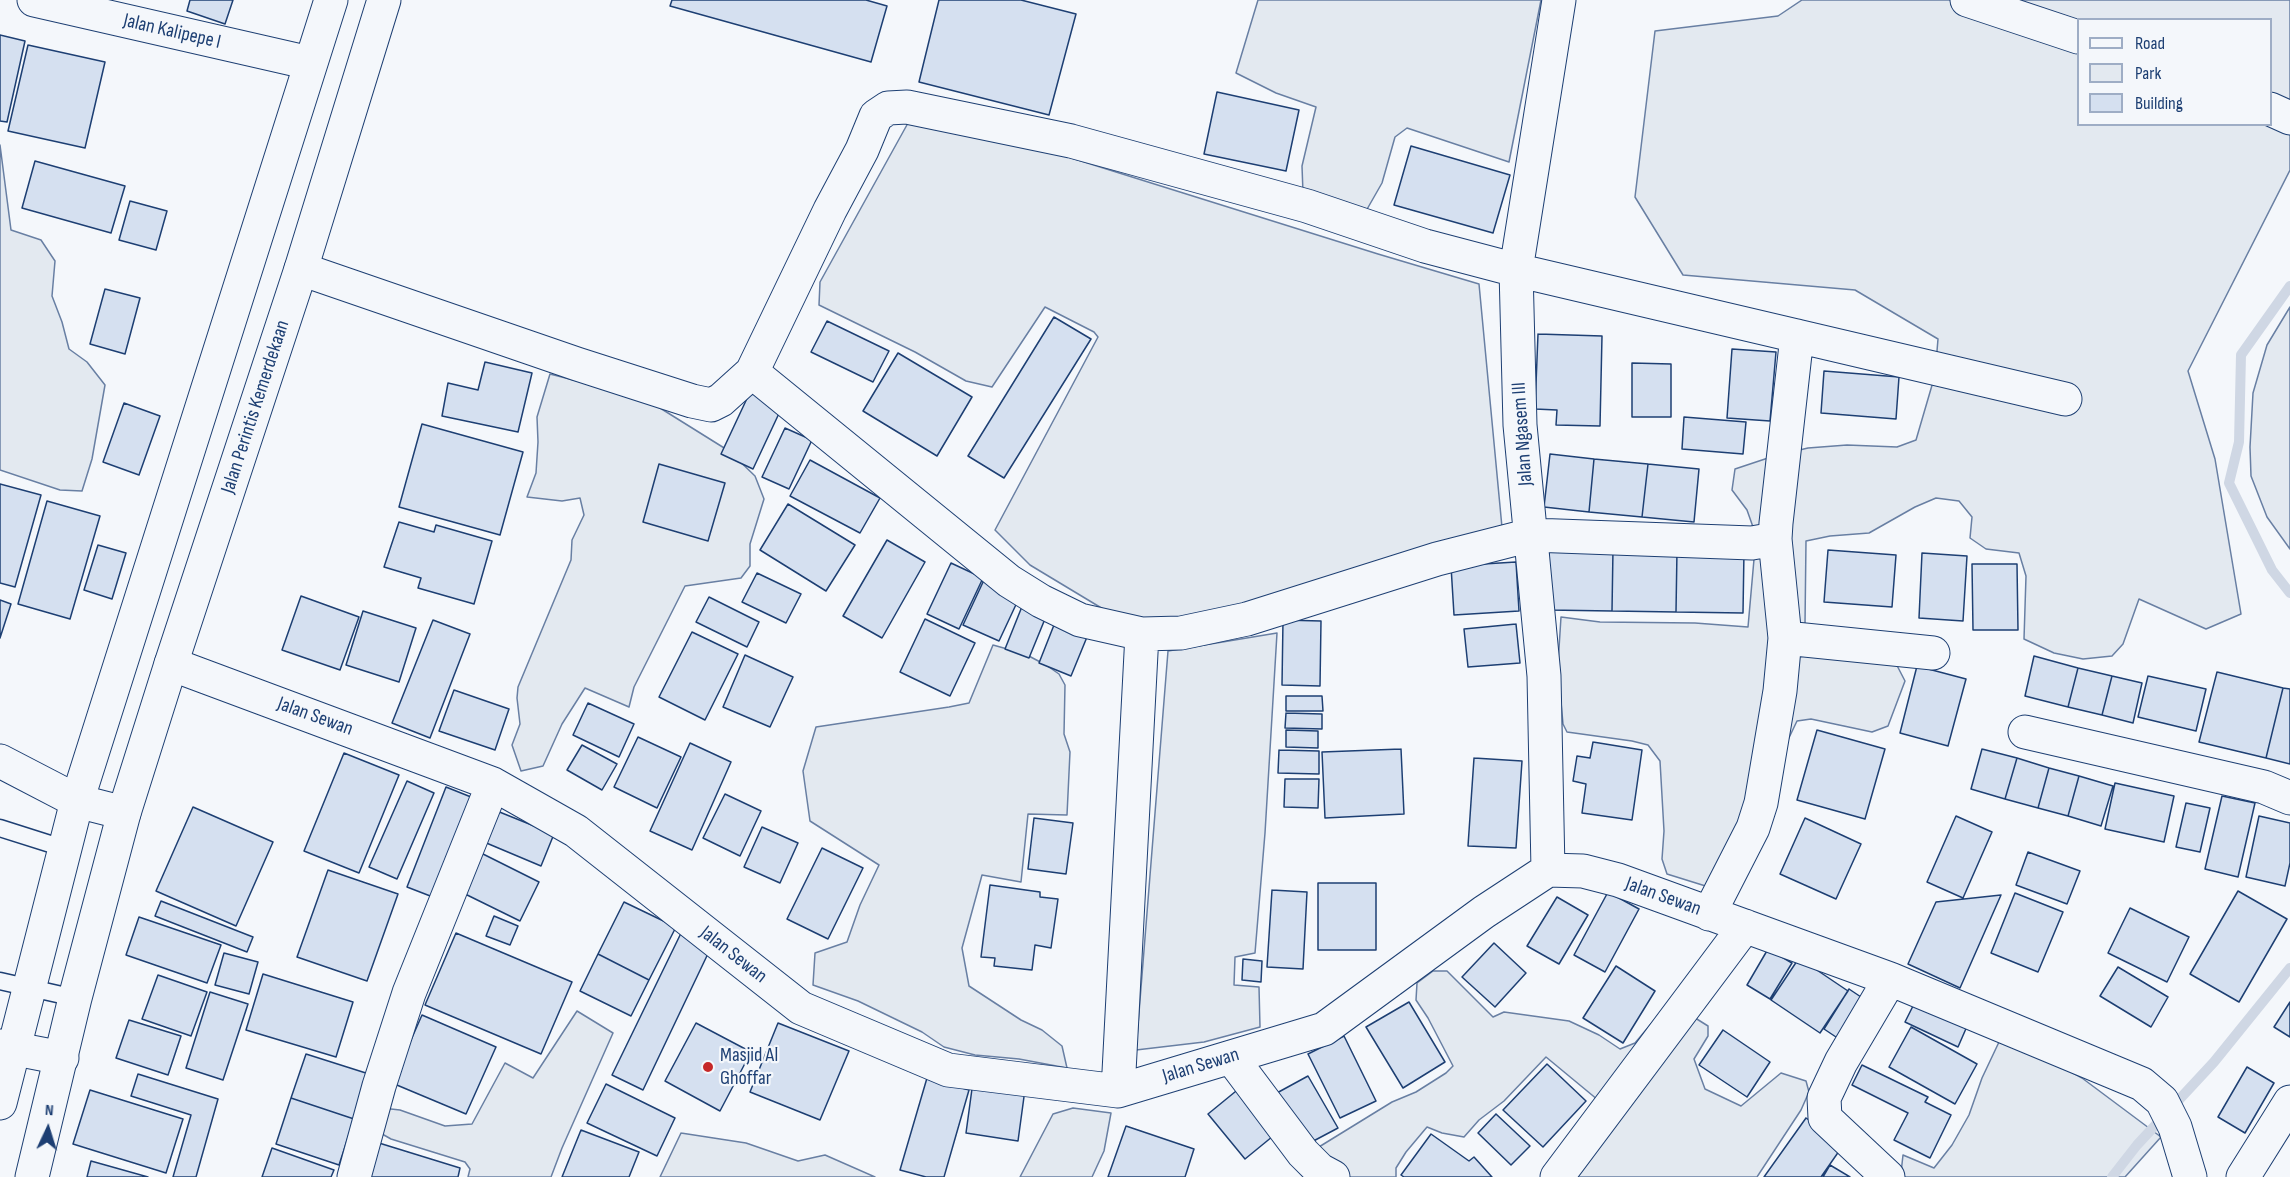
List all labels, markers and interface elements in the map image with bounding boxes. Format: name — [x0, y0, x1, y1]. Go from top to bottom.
street label: Jalan Kalipepe I — [121, 9, 223, 55]
legend — [2077, 18, 2272, 126]
text: Road — [2135, 33, 2165, 54]
text: Park — [2135, 63, 2161, 84]
text: Building — [2135, 93, 2183, 114]
street label: Jalan Perintis Kemerdekaan — [217, 317, 295, 497]
street label: Jalan Ngasem III — [1507, 381, 1539, 487]
street label: Jalan Sewan — [274, 692, 356, 742]
street label: Jalan Sewan — [1622, 872, 1704, 922]
street label: Jalan Sewan — [695, 921, 771, 989]
street label: Jalan Sewan — [1160, 1043, 1242, 1089]
place label: Masjid Al Ghoffar — [720, 1044, 778, 1091]
marker: Masjid Al Ghoffar — [701, 1060, 715, 1074]
north arrow — [18, 1099, 78, 1159]
text: N — [44, 1101, 54, 1120]

